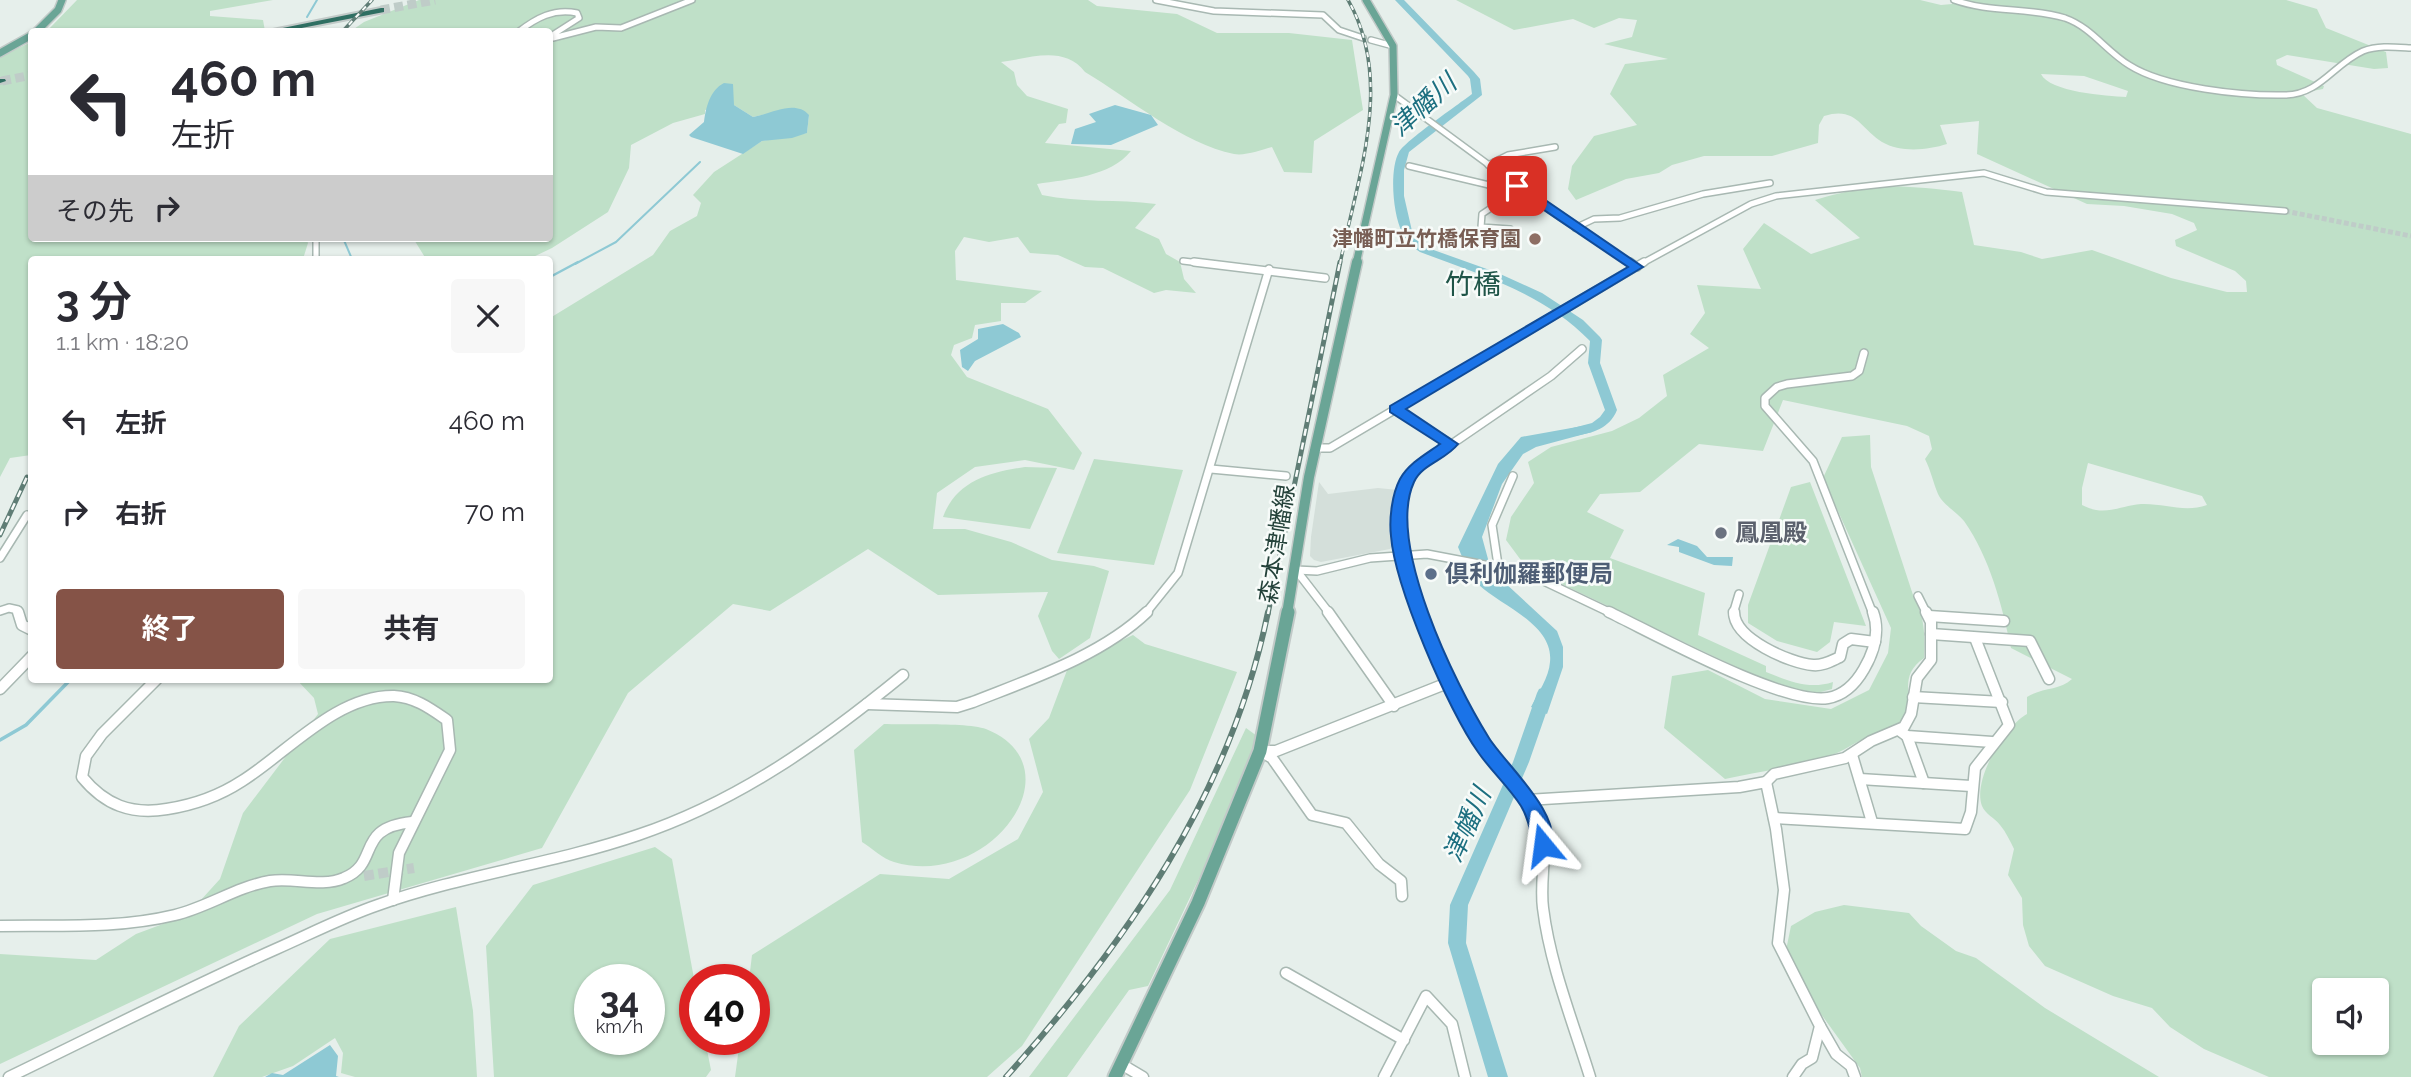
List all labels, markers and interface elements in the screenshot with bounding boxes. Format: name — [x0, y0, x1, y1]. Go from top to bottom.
text: 460 m — [171, 50, 316, 107]
icon: left — [56, 56, 147, 147]
water label: 津幡川 — [1384, 66, 1464, 142]
text: 左折 — [171, 116, 235, 153]
pin — [1487, 156, 1547, 216]
icon: arrive — [1498, 167, 1536, 205]
icon: right — [148, 189, 186, 227]
text: その先 — [56, 196, 134, 226]
place label: 津幡町立竹橋保育園 — [1332, 226, 1521, 251]
marker: 津幡町立竹橋保育園 — [1527, 231, 1543, 247]
district label: 竹橋 — [1445, 268, 1501, 301]
text: 3 分 — [56, 277, 132, 326]
button: close — [451, 279, 525, 353]
text: 1.1 km · 18:20 — [56, 328, 189, 355]
icon: left — [56, 402, 94, 440]
text: 460 m — [449, 406, 525, 436]
text: 左折 — [115, 408, 167, 438]
street label: 森本津幡線 — [1253, 482, 1300, 605]
icon: right — [56, 493, 94, 531]
text: 70 m — [465, 497, 525, 527]
text: 右折 — [115, 499, 167, 529]
place label: 鳳凰殿 — [1735, 518, 1807, 547]
marker: 鳳凰殿 — [1713, 525, 1729, 541]
place label: 倶利伽羅郵便局 — [1445, 559, 1613, 588]
marker: 倶利伽羅郵便局 — [1423, 566, 1439, 582]
button: 終了 — [56, 589, 284, 669]
button: 共有 — [298, 589, 525, 669]
water label: 津幡川 — [1437, 781, 1498, 867]
position arrow — [1506, 808, 1580, 882]
speed limit sign: 40 — [679, 964, 770, 1055]
map controls — [2312, 978, 2389, 1055]
button: sound — [2312, 978, 2389, 1055]
text: 34 — [600, 980, 639, 1021]
text: km/h — [596, 1016, 643, 1037]

